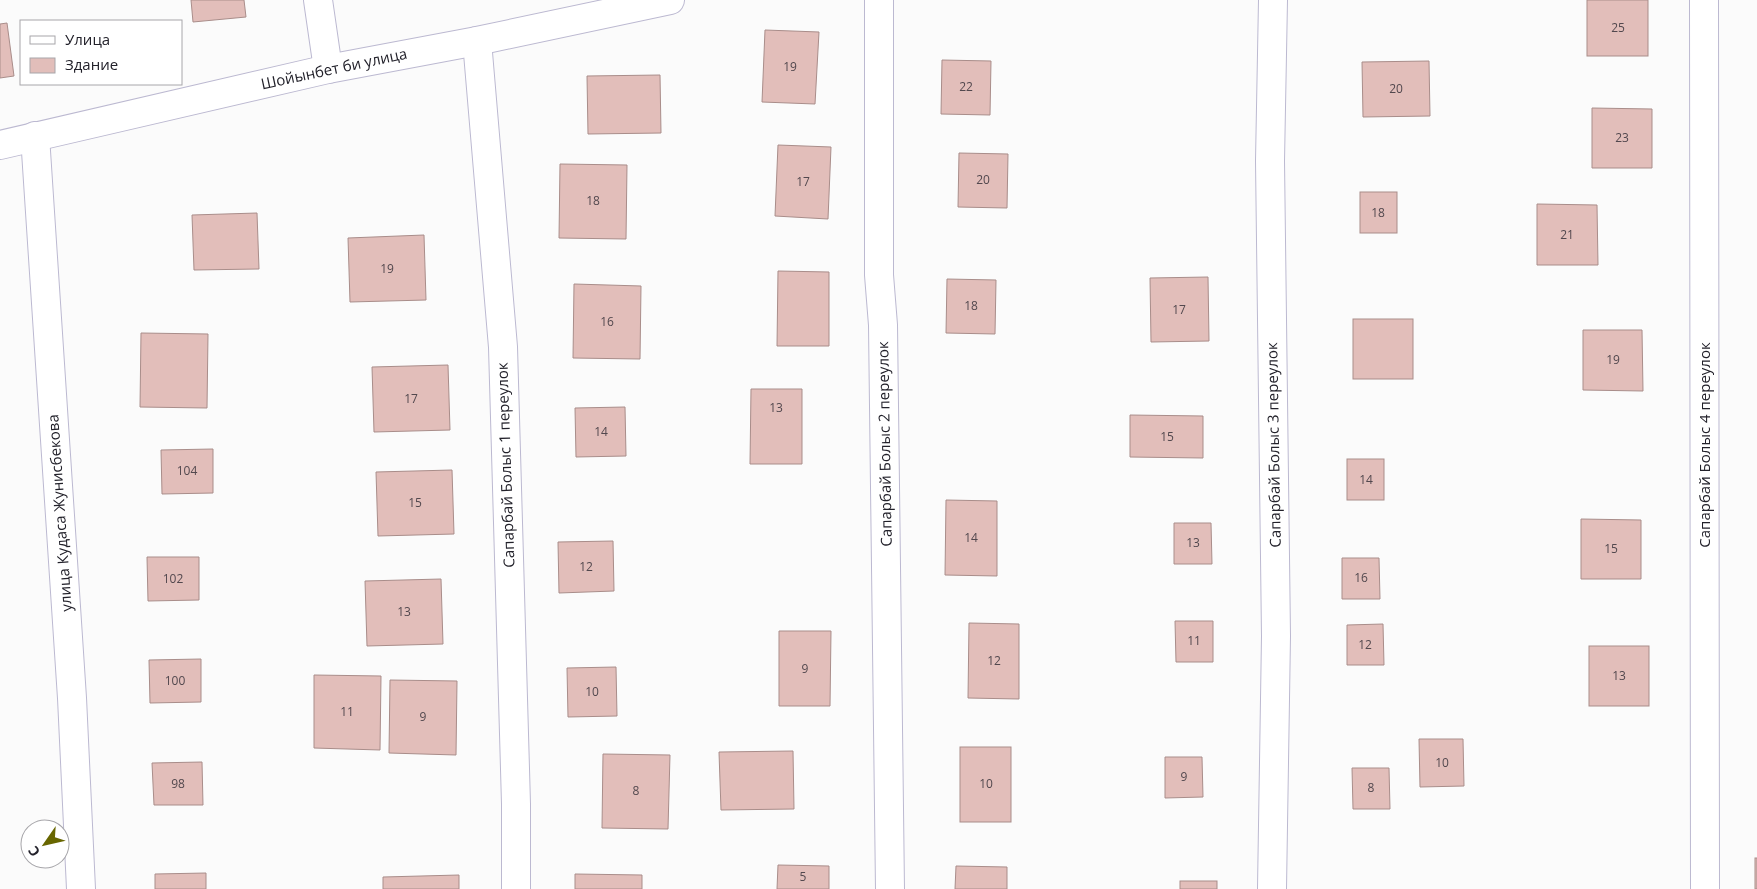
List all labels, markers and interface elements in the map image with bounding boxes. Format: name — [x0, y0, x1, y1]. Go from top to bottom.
house number: 25 — [1611, 19, 1625, 36]
legend — [20, 20, 182, 85]
text: Улица — [65, 29, 110, 49]
street label: Шойынбет би улица — [259, 43, 409, 93]
text: Здание — [65, 54, 118, 74]
house number: 19 — [783, 58, 797, 75]
house number: 22 — [959, 78, 973, 95]
house number: 20 — [1389, 80, 1403, 97]
house number: 23 — [1615, 129, 1629, 146]
house number: 20 — [976, 171, 990, 188]
house number: 17 — [796, 173, 810, 190]
house number: 18 — [586, 192, 600, 209]
house number: 18 — [1371, 204, 1385, 221]
house number: 21 — [1560, 226, 1574, 243]
house number: 19 — [380, 260, 394, 277]
house number: 18 — [964, 297, 978, 314]
house number: 17 — [1172, 301, 1186, 318]
house number: 16 — [600, 313, 614, 330]
street label: Сапарбай Болыс 2 переулок — [872, 341, 896, 547]
street label: Сапарбай Болыс 3 переулок — [1261, 342, 1285, 548]
street label: Сапарбай Болыс 4 переулок — [1694, 342, 1714, 548]
house number: 19 — [1606, 351, 1620, 368]
street label: Сапарбай Болыс 1 переулок — [491, 362, 519, 568]
house number: 17 — [404, 390, 418, 407]
house number: 13 — [769, 399, 783, 416]
street label: улица Кудаса Жунисбекова — [42, 414, 76, 612]
house number: 14 — [594, 423, 608, 440]
house number: 15 — [1160, 428, 1174, 445]
house number: 104 — [177, 462, 197, 479]
house number: 14 — [1359, 471, 1373, 488]
house number: 15 — [408, 494, 422, 511]
house number: 14 — [964, 529, 978, 546]
house number: 13 — [1186, 534, 1200, 551]
house number: 15 — [1604, 540, 1618, 557]
house number: 12 — [579, 558, 593, 575]
house number: 16 — [1354, 569, 1368, 586]
house number: 102 — [163, 570, 183, 587]
house number: 13 — [397, 603, 411, 620]
house number: 11 — [1187, 632, 1201, 649]
house number: 12 — [1358, 636, 1372, 653]
house number: 12 — [987, 652, 1001, 669]
house number: 9 — [802, 660, 809, 677]
house number: 13 — [1612, 667, 1626, 684]
house number: 100 — [165, 672, 185, 689]
house number: 10 — [585, 683, 599, 700]
house number: 11 — [340, 703, 354, 720]
house number: 9 — [420, 708, 427, 725]
house number: 10 — [1435, 754, 1449, 771]
house number: 9 — [1181, 768, 1188, 785]
house number: 98 — [171, 775, 185, 792]
house number: 10 — [979, 775, 993, 792]
house number: 8 — [1368, 779, 1375, 796]
house number: 8 — [633, 782, 640, 799]
north arrow — [20, 819, 70, 869]
text: С — [23, 842, 44, 861]
house number: 5 — [800, 868, 807, 885]

